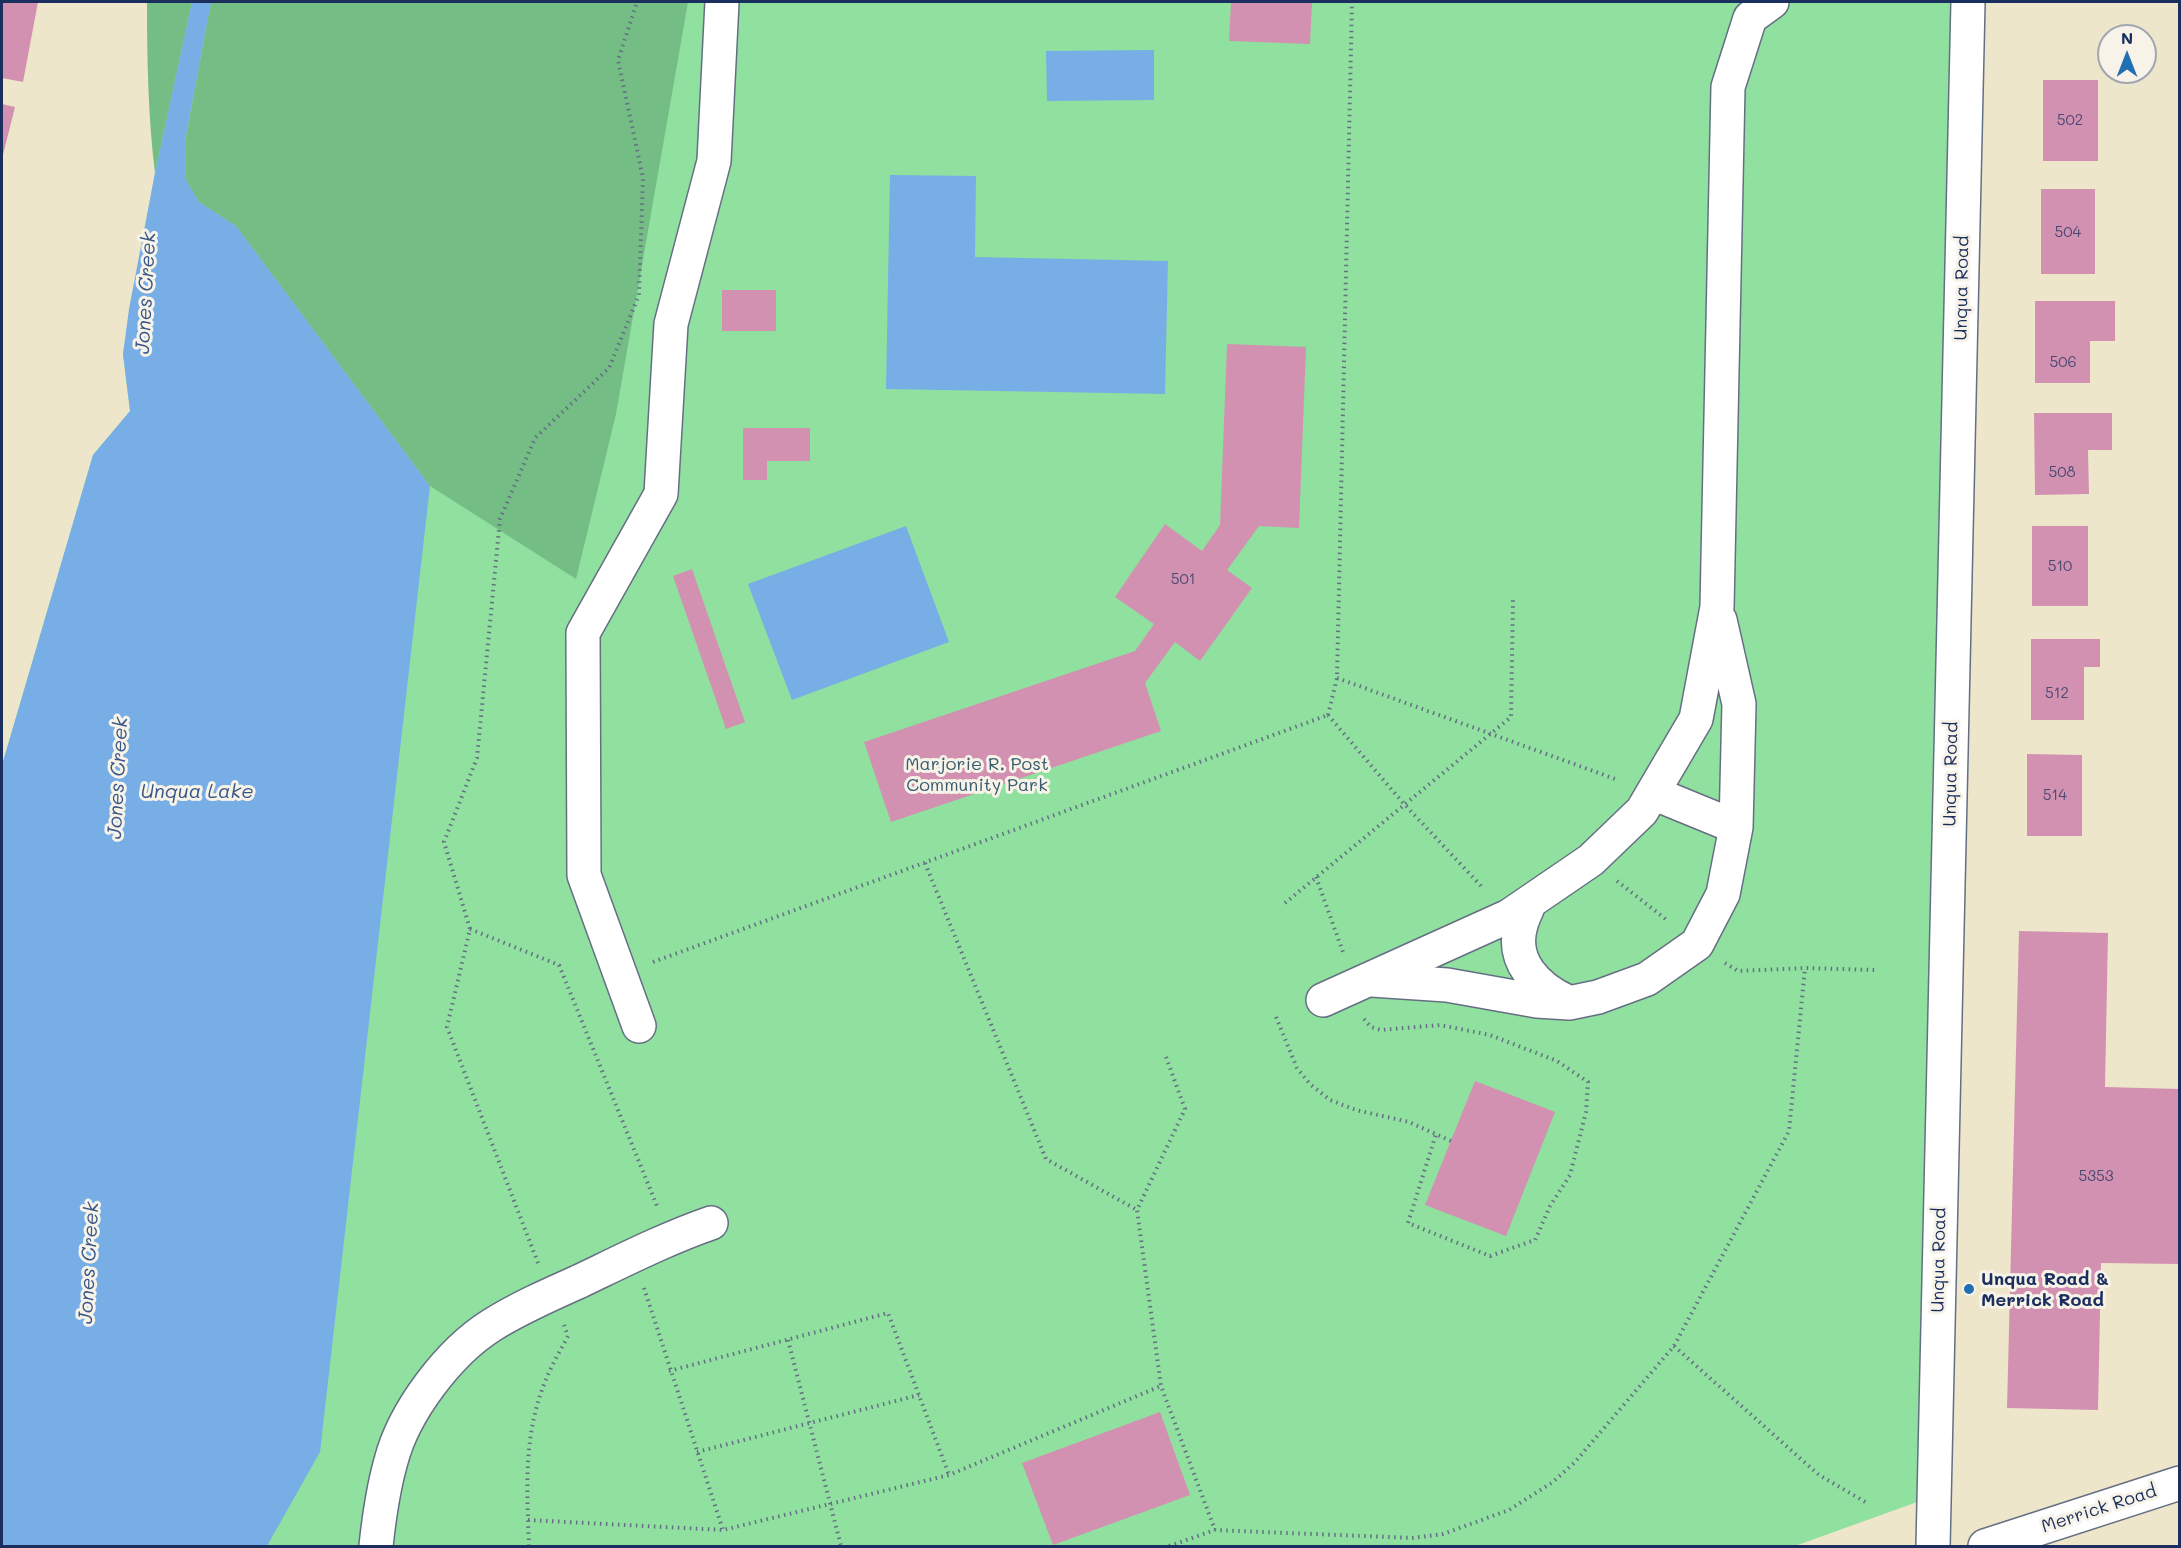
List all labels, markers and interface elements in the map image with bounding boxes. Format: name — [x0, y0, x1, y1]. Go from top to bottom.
north arrow — [2097, 24, 2157, 84]
text: N — [2121, 27, 2133, 48]
house number: 502 — [2057, 111, 2083, 129]
house number: 504 — [2055, 223, 2081, 241]
water label: Jones Creek — [131, 231, 161, 355]
street label: Unqua Road — [1950, 235, 1974, 341]
house number: 506 — [2049, 353, 2077, 371]
house number: 508 — [2048, 463, 2076, 481]
house number: 510 — [2048, 557, 2072, 575]
house number: 501 — [1171, 570, 1195, 588]
house number: 512 — [2045, 684, 2069, 702]
water label: Jones Creek — [103, 716, 133, 840]
street label: Unqua Road — [1939, 721, 1963, 827]
park label: Marjorie R. Post Community Park — [905, 753, 1049, 795]
water label: Unqua Lake — [140, 780, 254, 804]
house number: 514 — [2043, 786, 2067, 804]
house number: 5353 — [2078, 1167, 2114, 1185]
water label: Jones Creek — [74, 1201, 104, 1325]
street label: Unqua Road — [1927, 1207, 1951, 1313]
place label: Unqua Road & Merrick Road — [1981, 1268, 2109, 1310]
marker: Unqua Road & Merrick Road — [1962, 1282, 1976, 1296]
street label: Merrick Road — [2039, 1480, 2159, 1538]

